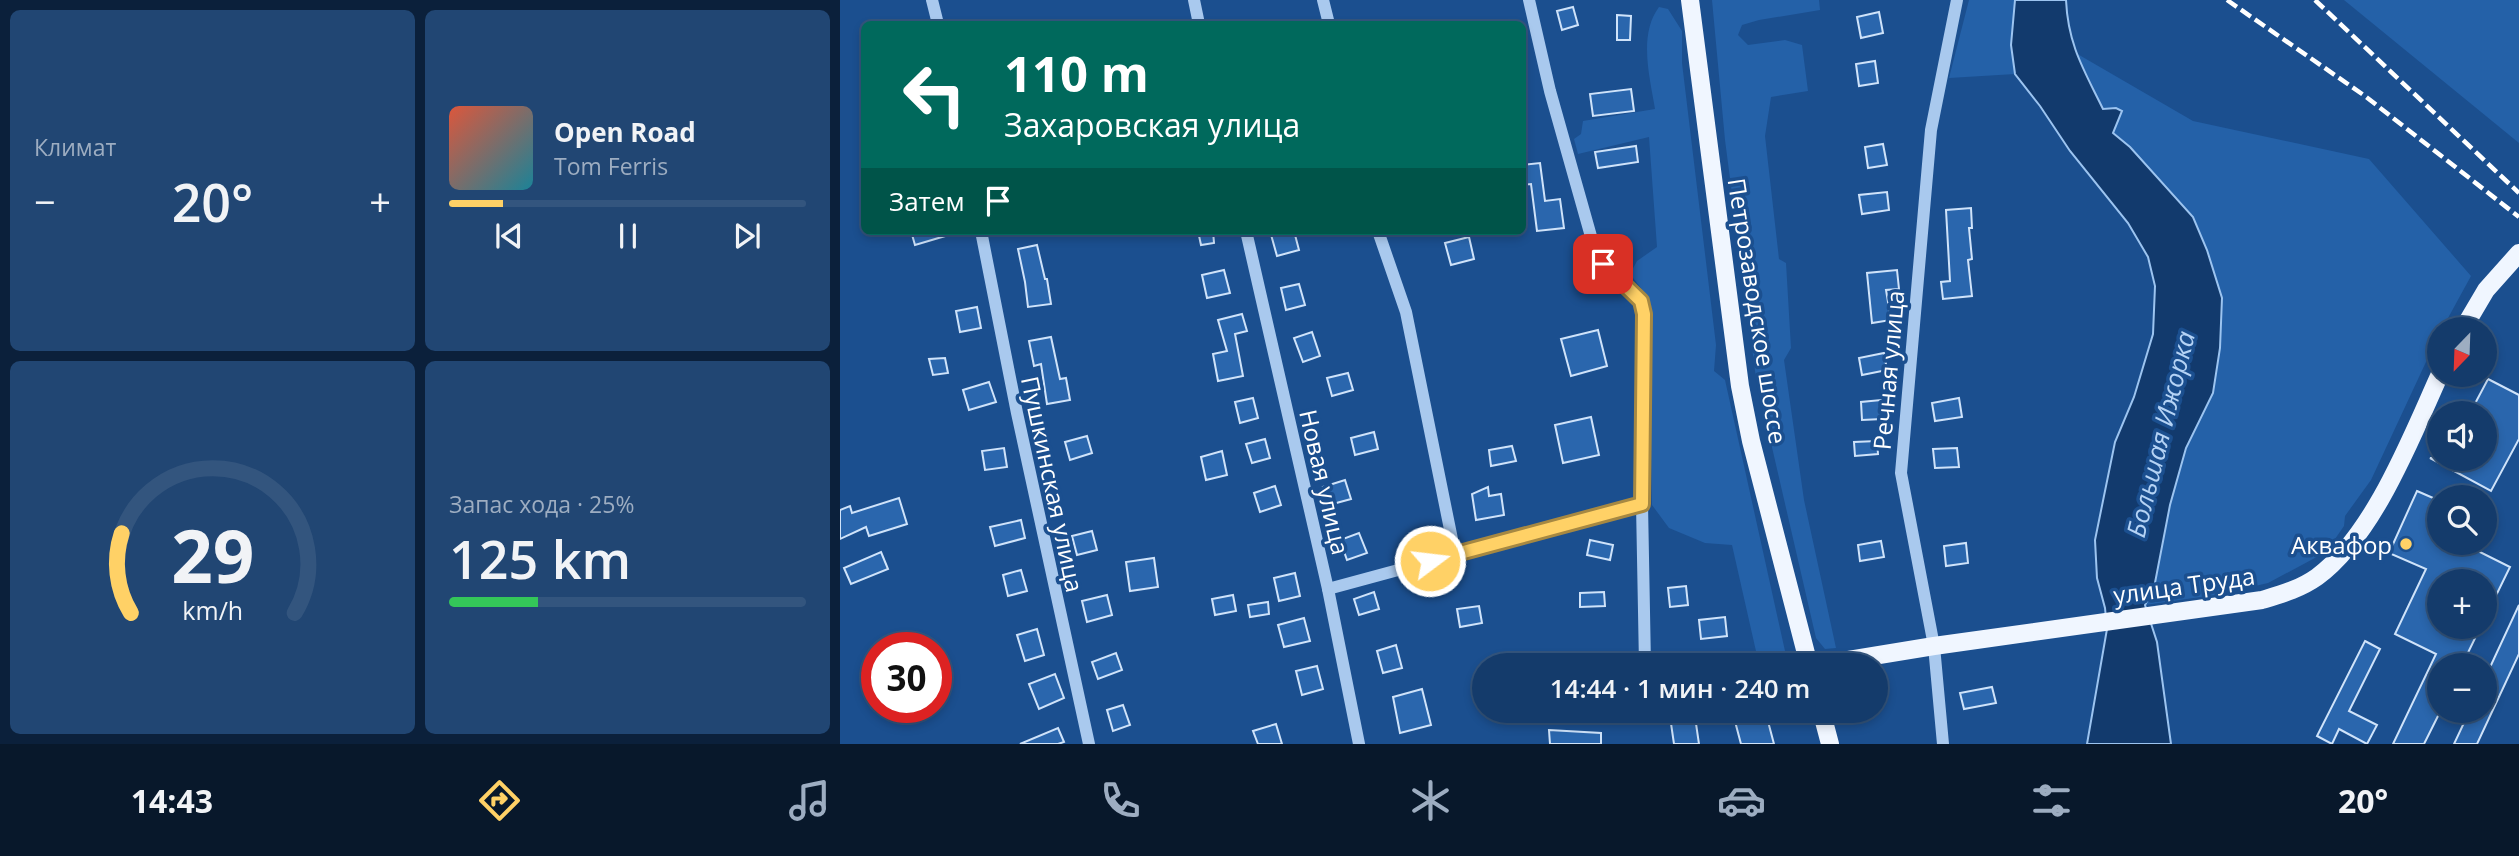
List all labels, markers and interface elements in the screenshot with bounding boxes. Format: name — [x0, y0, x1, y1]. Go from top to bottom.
text: 110 m — [1004, 40, 1149, 106]
icon: left — [889, 49, 980, 140]
text: Захаровская улица — [1004, 103, 1300, 146]
text: Open Road — [554, 114, 696, 150]
text: Климат — [34, 131, 116, 163]
text: Tom Ferris — [554, 150, 668, 182]
text: 20° — [172, 166, 253, 237]
text: − — [34, 175, 56, 227]
text: + — [369, 175, 391, 227]
street label: Петрозаводское шоссе — [1721, 176, 1795, 446]
icon: arrive — [979, 182, 1017, 220]
text: Затем — [889, 183, 965, 219]
icon: previous — [490, 217, 528, 255]
icon: pause — [609, 217, 647, 255]
icon: next — [728, 217, 766, 255]
pin — [1573, 234, 1633, 294]
icon: arrive — [1584, 245, 1622, 283]
street label: Речная улица — [1865, 289, 1911, 451]
north arrow — [2427, 317, 2497, 387]
map controls — [2427, 317, 2497, 723]
water label: Большая Ижорка — [2117, 327, 2203, 541]
street label: Пушкинская улица — [1014, 373, 1092, 595]
button: sound — [2427, 401, 2497, 471]
street label: Новая улица — [1292, 406, 1358, 558]
button: search — [2427, 485, 2497, 555]
text: Запас хода · 25% — [449, 488, 634, 520]
text: 29 — [171, 506, 254, 605]
text: 125 km — [449, 523, 631, 594]
position arrow — [1393, 524, 1467, 598]
place label: Аквафор — [2291, 528, 2392, 561]
marker: Аквафор — [2398, 536, 2414, 552]
street label: улица Труда — [2111, 559, 2257, 611]
button: + — [2427, 569, 2497, 639]
text: km/h — [182, 593, 243, 627]
speed limit sign: 30 — [861, 632, 952, 723]
button: − — [2427, 653, 2497, 723]
text: 14:44 · 1 мин · 240 m — [1550, 670, 1810, 706]
icon: directions — [475, 776, 524, 825]
icon: music — [785, 776, 834, 825]
icon: phone — [1096, 776, 1145, 825]
icon: climate — [1406, 776, 1455, 825]
icon: car — [1717, 776, 1766, 825]
icon: filters — [2027, 776, 2076, 825]
text: 14:43 — [131, 779, 213, 822]
text: 20° — [2338, 779, 2388, 822]

